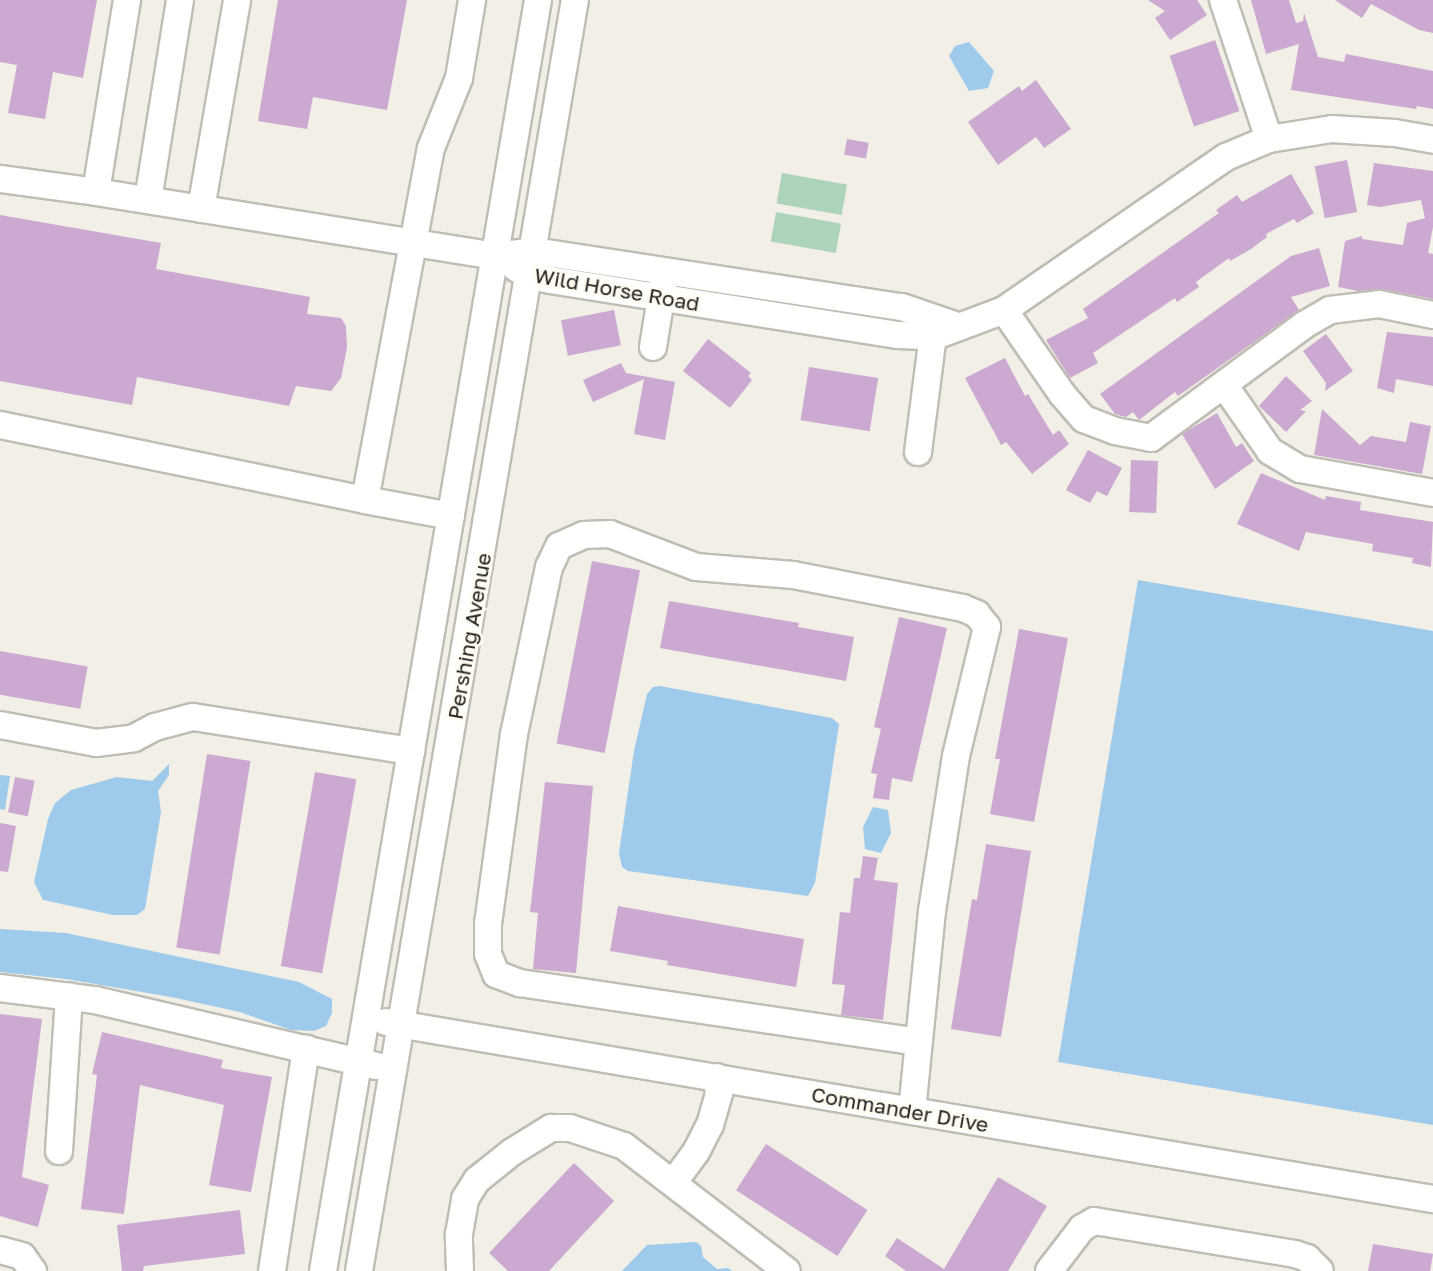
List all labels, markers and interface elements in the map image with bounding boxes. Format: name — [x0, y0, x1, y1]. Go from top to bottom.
street label: Wild Horse Road — [532, 262, 702, 316]
street label: Pershing Avenue — [442, 551, 496, 721]
street label: Commander Drive — [809, 1081, 991, 1137]

